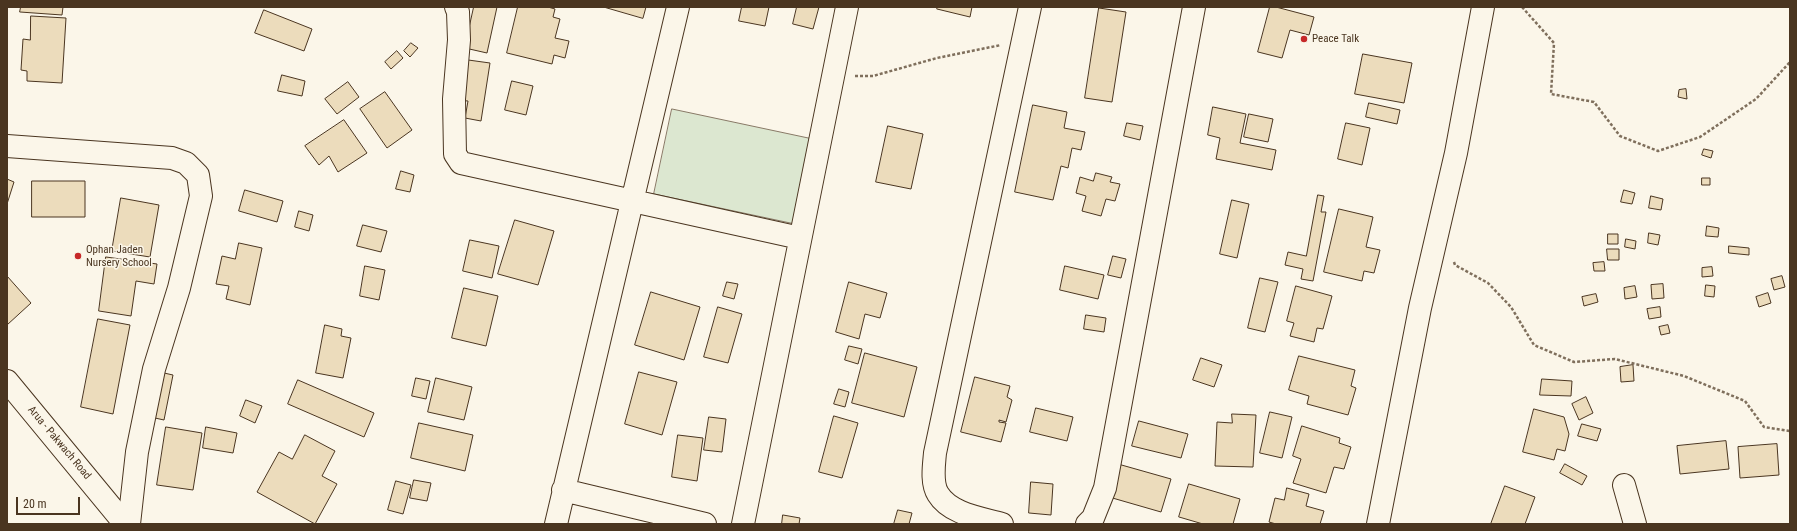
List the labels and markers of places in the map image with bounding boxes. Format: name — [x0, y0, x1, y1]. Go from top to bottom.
place label: Peace Talk — [1312, 32, 1359, 46]
marker: Peace Talk — [1299, 34, 1309, 44]
place label: Ophan Jaden Nursery School — [86, 243, 152, 269]
marker: Ophan Jaden Nursery School — [73, 251, 83, 261]

